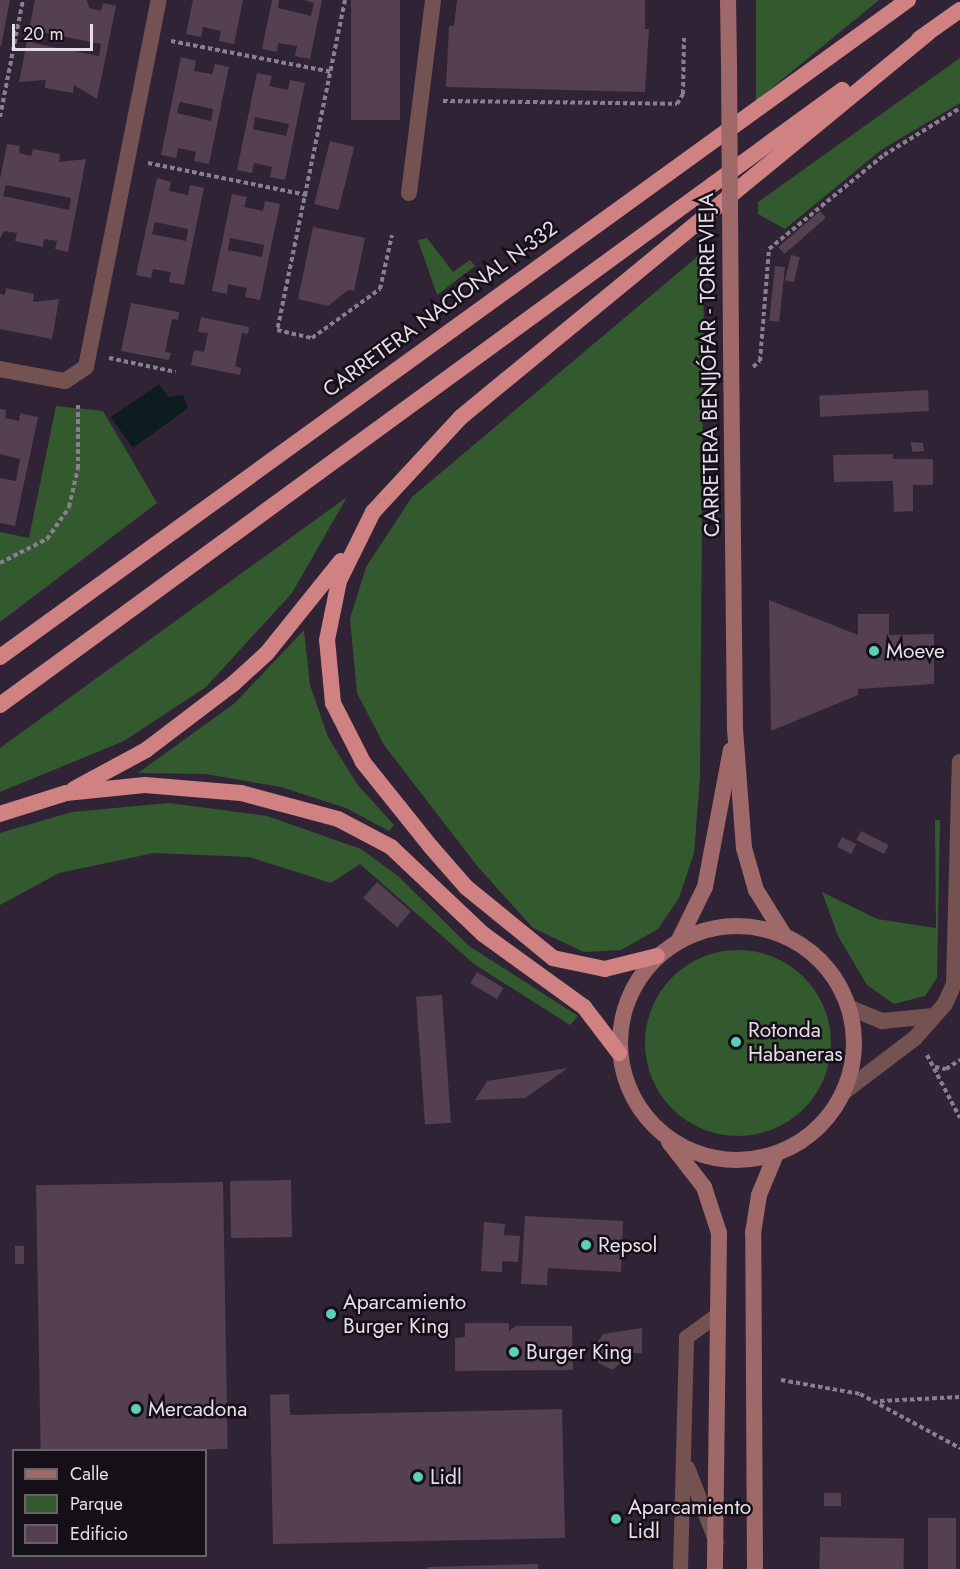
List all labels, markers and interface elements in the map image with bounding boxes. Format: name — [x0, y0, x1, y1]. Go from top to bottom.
scale bar — [15, 12, 96, 50]
text: 20 m — [23, 21, 63, 47]
street label: CARRETERA BENIJÓFAR - TORREVIEJA — [693, 193, 725, 537]
street label: CARRETERA NACIONAL N-332 — [318, 216, 562, 402]
place label: Moeve — [886, 638, 945, 664]
marker: Moeve — [867, 644, 881, 658]
place label: Rotonda Habaneras — [748, 1017, 843, 1067]
marker: Rotonda Habaneras — [729, 1035, 743, 1049]
place label: Repsol — [598, 1232, 657, 1258]
marker: Repsol — [579, 1238, 593, 1252]
place label: Aparcamiento Burger King — [343, 1289, 466, 1339]
marker: Aparcamiento Burger King — [324, 1307, 338, 1321]
place label: Burger King — [526, 1339, 632, 1365]
marker: Burger King — [507, 1345, 521, 1359]
place label: Mercadona — [148, 1396, 247, 1422]
marker: Mercadona — [129, 1402, 143, 1416]
legend — [12, 1449, 207, 1557]
text: Calle — [70, 1461, 109, 1487]
place label: Lidl — [430, 1464, 462, 1490]
marker: Lidl — [411, 1470, 425, 1484]
text: Parque — [70, 1491, 123, 1517]
place label: Aparcamiento Lidl — [628, 1494, 751, 1544]
marker: Aparcamiento Lidl — [609, 1512, 623, 1526]
text: Edificio — [70, 1521, 128, 1547]

